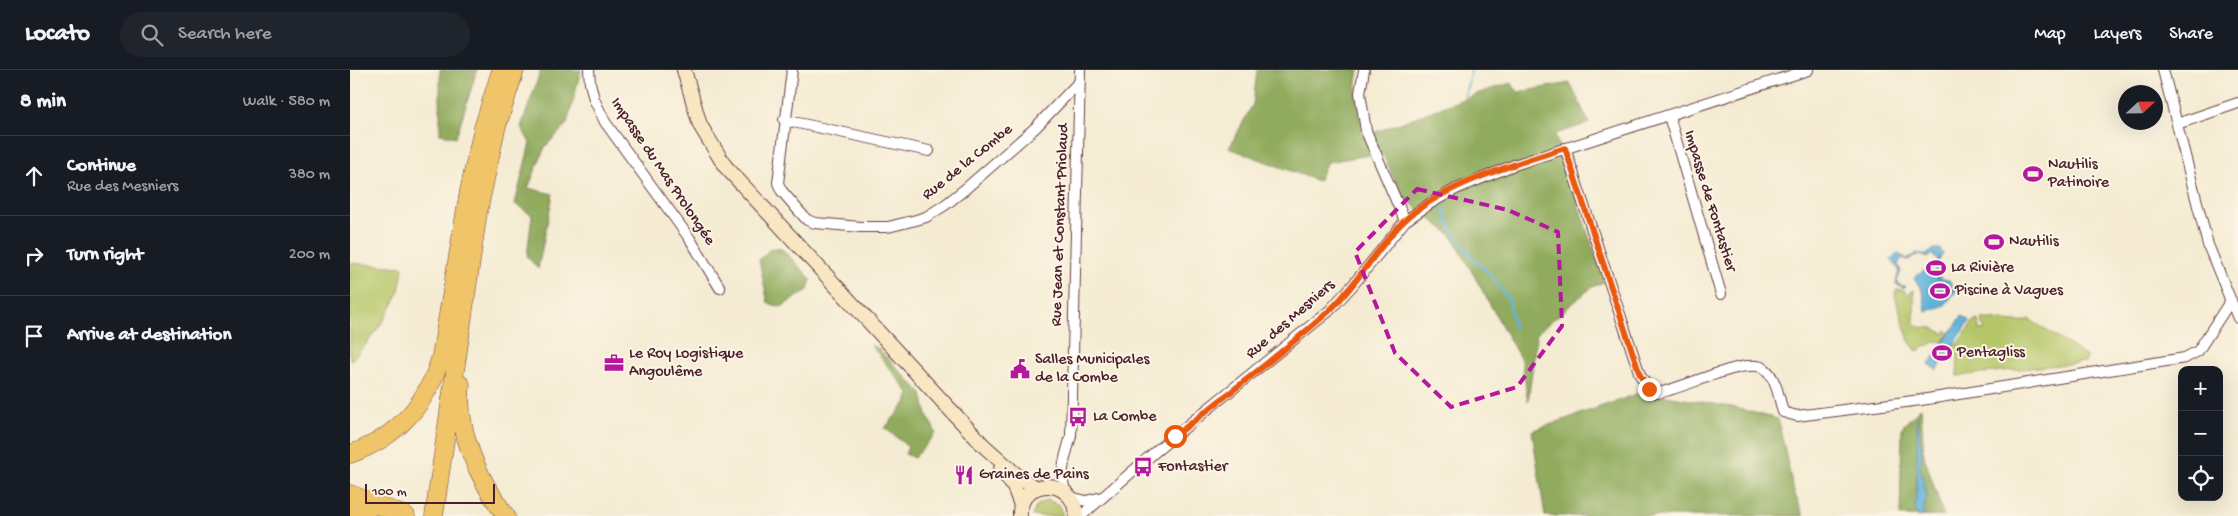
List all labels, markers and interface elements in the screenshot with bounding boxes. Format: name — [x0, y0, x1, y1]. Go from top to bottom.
search box — [120, 12, 470, 57]
text: Locato — [25, 20, 90, 49]
icon: search — [138, 21, 166, 49]
text: Search here — [178, 23, 272, 46]
text: Map — [2034, 24, 2066, 45]
text: Layers — [2094, 24, 2141, 45]
text: Share — [2169, 24, 2213, 45]
north arrow — [2118, 85, 2163, 130]
text: 8 min — [20, 90, 66, 115]
text: Walk · 580 m — [243, 93, 330, 112]
street label: Impasse du Mas Prolongée — [605, 95, 719, 250]
street label: Rue de la Combe — [919, 120, 1018, 205]
street label: Rue Jean et Constant Priolaud — [1048, 122, 1074, 327]
street label: Impasse de Fontastier — [1678, 128, 1740, 275]
text: Continue — [67, 155, 136, 178]
place label: Nautilis Patinoire — [2047, 156, 2110, 193]
icon: ahead — [20, 162, 48, 190]
sports icon: Nautilis Patinoire — [2022, 163, 2044, 185]
text: 380 m — [289, 166, 330, 185]
text: Rue des Mesniers — [67, 178, 178, 197]
sports icon: Nautilis — [1983, 231, 2005, 253]
place label: Nautilis — [2009, 233, 2060, 252]
icon: right — [20, 242, 48, 270]
text: Turn right — [67, 244, 143, 267]
text: 200 m — [289, 246, 330, 265]
sports icon: La Rivière — [1925, 257, 1947, 279]
place label: La Rivière — [1951, 259, 2015, 278]
street label: Rue des Mesniers — [1243, 276, 1340, 364]
sports icon: Piscine à Vagues — [1929, 280, 1951, 302]
place label: Piscine à Vagues — [1954, 282, 2064, 301]
icon: arrive — [20, 322, 48, 350]
text: Arrive at destination — [67, 324, 231, 347]
sports icon: Pentagliss — [1931, 342, 1953, 364]
place label: Pentagliss — [1956, 344, 2026, 363]
place label: Le Roy Logistique Angoulême — [629, 345, 744, 382]
place label: Salles Municipales de la Combe — [1035, 351, 1150, 388]
office icon: Le Roy Logistique Angoulême — [603, 352, 625, 374]
public building icon: Salles Municipales de la Combe — [1009, 358, 1031, 380]
map controls — [2178, 366, 2223, 501]
button: + — [2178, 366, 2223, 411]
route end — [1638, 378, 1661, 401]
bus stop icon: La Combe — [1067, 406, 1089, 428]
place label: La Combe — [1093, 408, 1157, 427]
button: − — [2178, 411, 2223, 456]
route start — [1164, 425, 1187, 448]
bus stop icon: Fontastier — [1132, 456, 1154, 478]
button: locate — [2178, 456, 2223, 501]
place label: Fontastier — [1157, 458, 1229, 477]
restaurant icon: Graines de Pains — [953, 464, 975, 486]
place label: Graines de Pains — [979, 466, 1090, 485]
scale bar — [365, 481, 495, 504]
text: 100 m — [372, 484, 407, 501]

